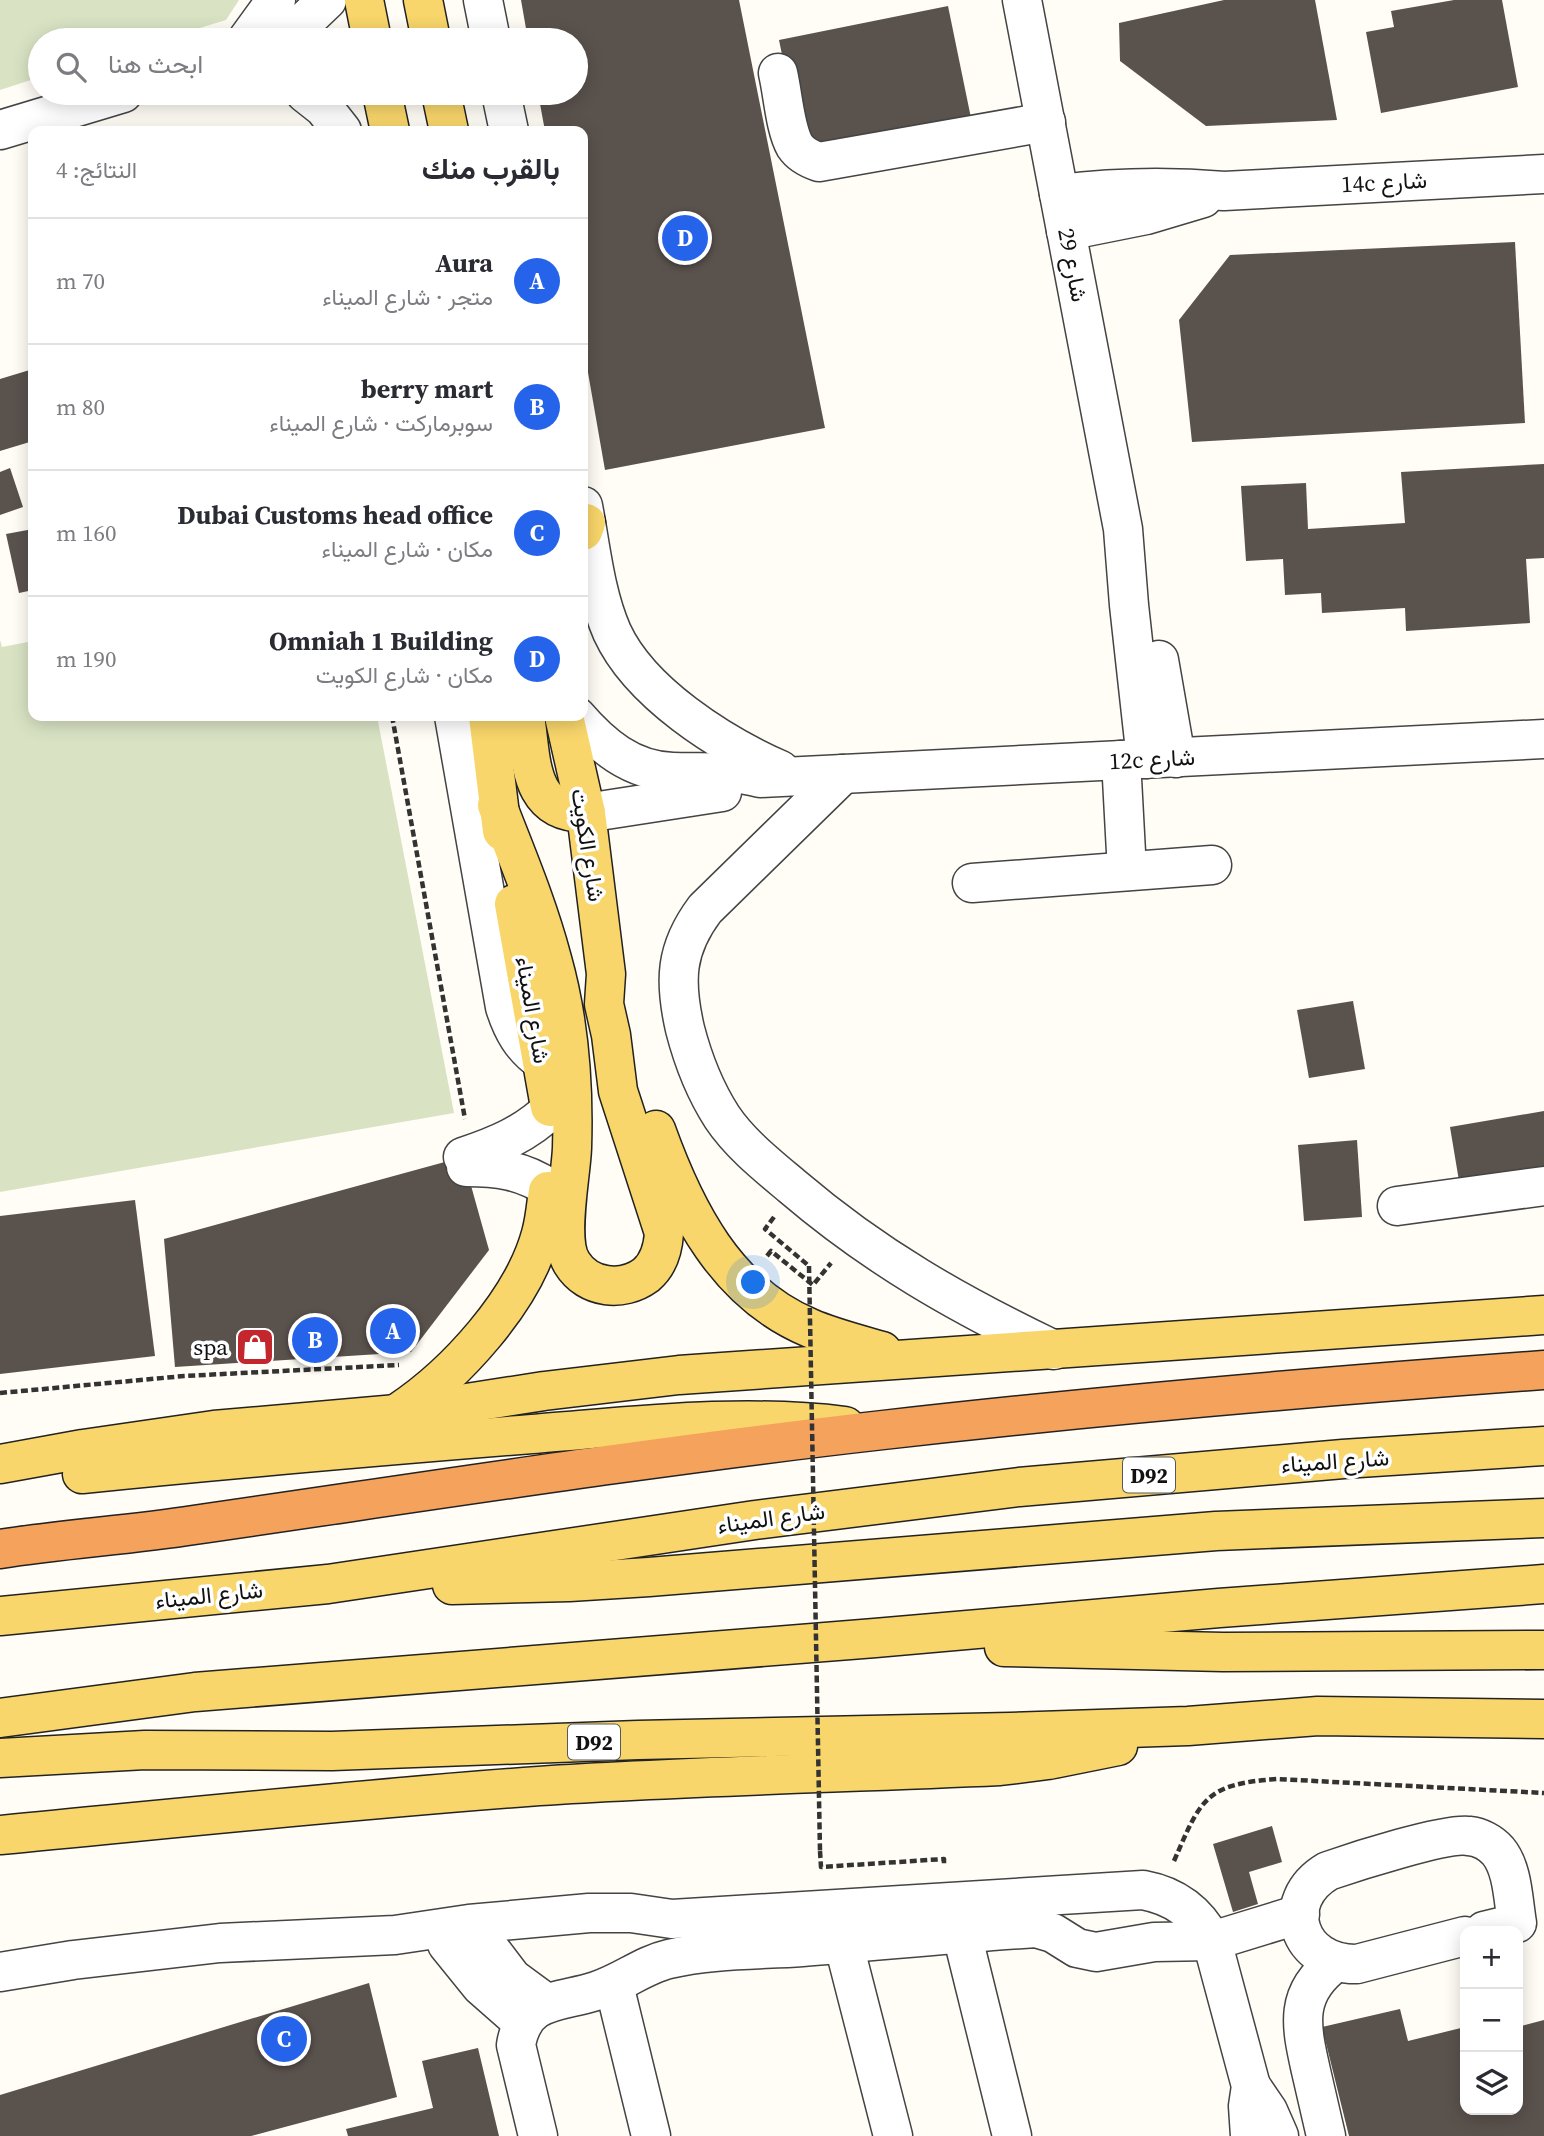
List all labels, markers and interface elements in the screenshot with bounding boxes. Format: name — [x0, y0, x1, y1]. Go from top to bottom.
search box — [28, 28, 588, 105]
text: ابحث هنا — [108, 46, 203, 82]
icon: search — [52, 48, 90, 86]
text: بالقرب منك — [422, 148, 560, 189]
text: النتائج: 4 — [56, 154, 137, 186]
street label: 14c شارع — [1340, 164, 1428, 200]
pin: D — [662, 212, 708, 264]
street label: شارع 29 — [1050, 225, 1096, 305]
text: Aura — [435, 245, 493, 281]
text: 70 m — [56, 265, 105, 297]
text: A — [529, 265, 545, 297]
text: متجر · شارع الميناء — [322, 281, 493, 313]
text: berry mart — [361, 371, 493, 407]
text: 80 m — [56, 391, 105, 423]
text: B — [530, 391, 545, 423]
text: سوبرماركت · شارع الميناء — [269, 407, 493, 439]
text: Dubai Customs head office — [177, 497, 493, 533]
text: 160 m — [56, 517, 117, 549]
text: C — [530, 517, 544, 549]
text: مكان · شارع الميناء — [322, 533, 493, 565]
text: Omniah 1 Building — [269, 623, 493, 659]
text: 190 m — [56, 643, 117, 675]
text: D — [529, 643, 545, 675]
text: مكان · شارع الكويت — [316, 659, 493, 691]
street label: 12c شارع — [1108, 741, 1196, 777]
street label: شارع الكويت — [563, 786, 613, 904]
street label: شارع الميناء — [508, 954, 558, 1066]
your location — [736, 1265, 770, 1299]
pin: A — [370, 1305, 416, 1357]
pin: B — [292, 1314, 338, 1366]
shop icon: spa — [234, 1326, 276, 1368]
place label: spa — [193, 1331, 228, 1363]
street label: شارع الميناء — [1280, 1441, 1390, 1481]
road number: D92 — [1123, 1458, 1175, 1492]
street label: شارع الميناء — [715, 1495, 827, 1541]
street label: شارع الميناء — [154, 1573, 264, 1617]
road number: D92 — [568, 1724, 620, 1760]
map controls — [1460, 1926, 1523, 2115]
button: + — [1460, 1926, 1523, 1989]
button: − — [1460, 1989, 1523, 2052]
pin: C — [261, 2013, 307, 2065]
button: layers — [1460, 2052, 1523, 2115]

